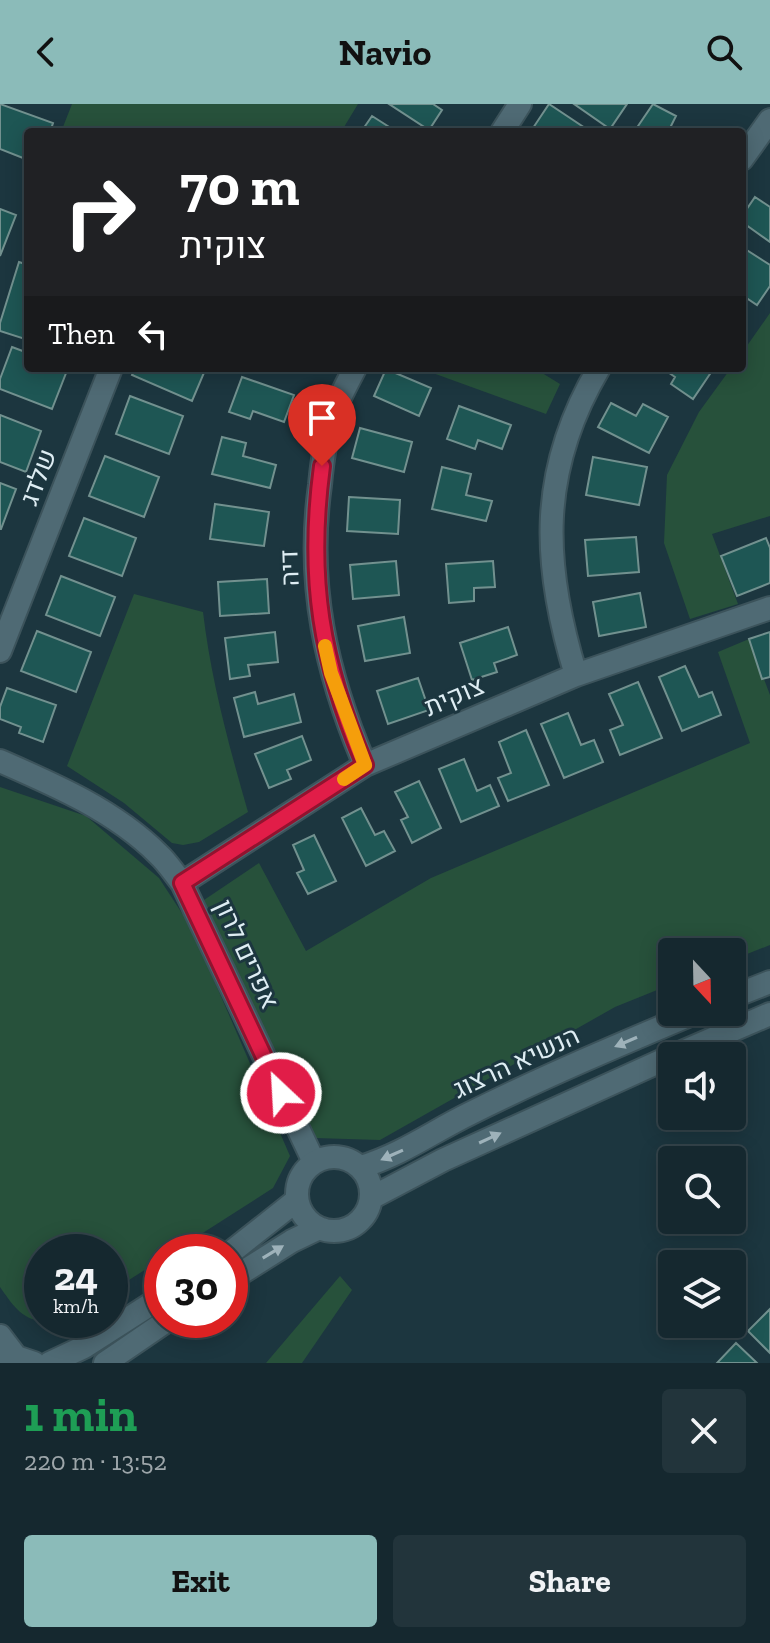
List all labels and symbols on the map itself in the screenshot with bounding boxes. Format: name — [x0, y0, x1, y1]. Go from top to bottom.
pin — [288, 384, 356, 466]
street label: שלדג — [13, 444, 63, 510]
street label: דיה — [272, 549, 306, 587]
street label: צוקית — [419, 669, 489, 723]
street label: אפרים לרון — [208, 894, 286, 1014]
north arrow — [658, 938, 746, 1026]
street label: הנשיא הרצוג — [448, 1019, 584, 1105]
one-way arrow — [614, 1036, 637, 1049]
position arrow — [239, 1051, 323, 1135]
one-way arrow — [479, 1131, 502, 1144]
one-way arrow — [380, 1149, 404, 1162]
speed limit sign: 30 — [144, 1234, 248, 1338]
one-way arrow — [262, 1245, 284, 1259]

